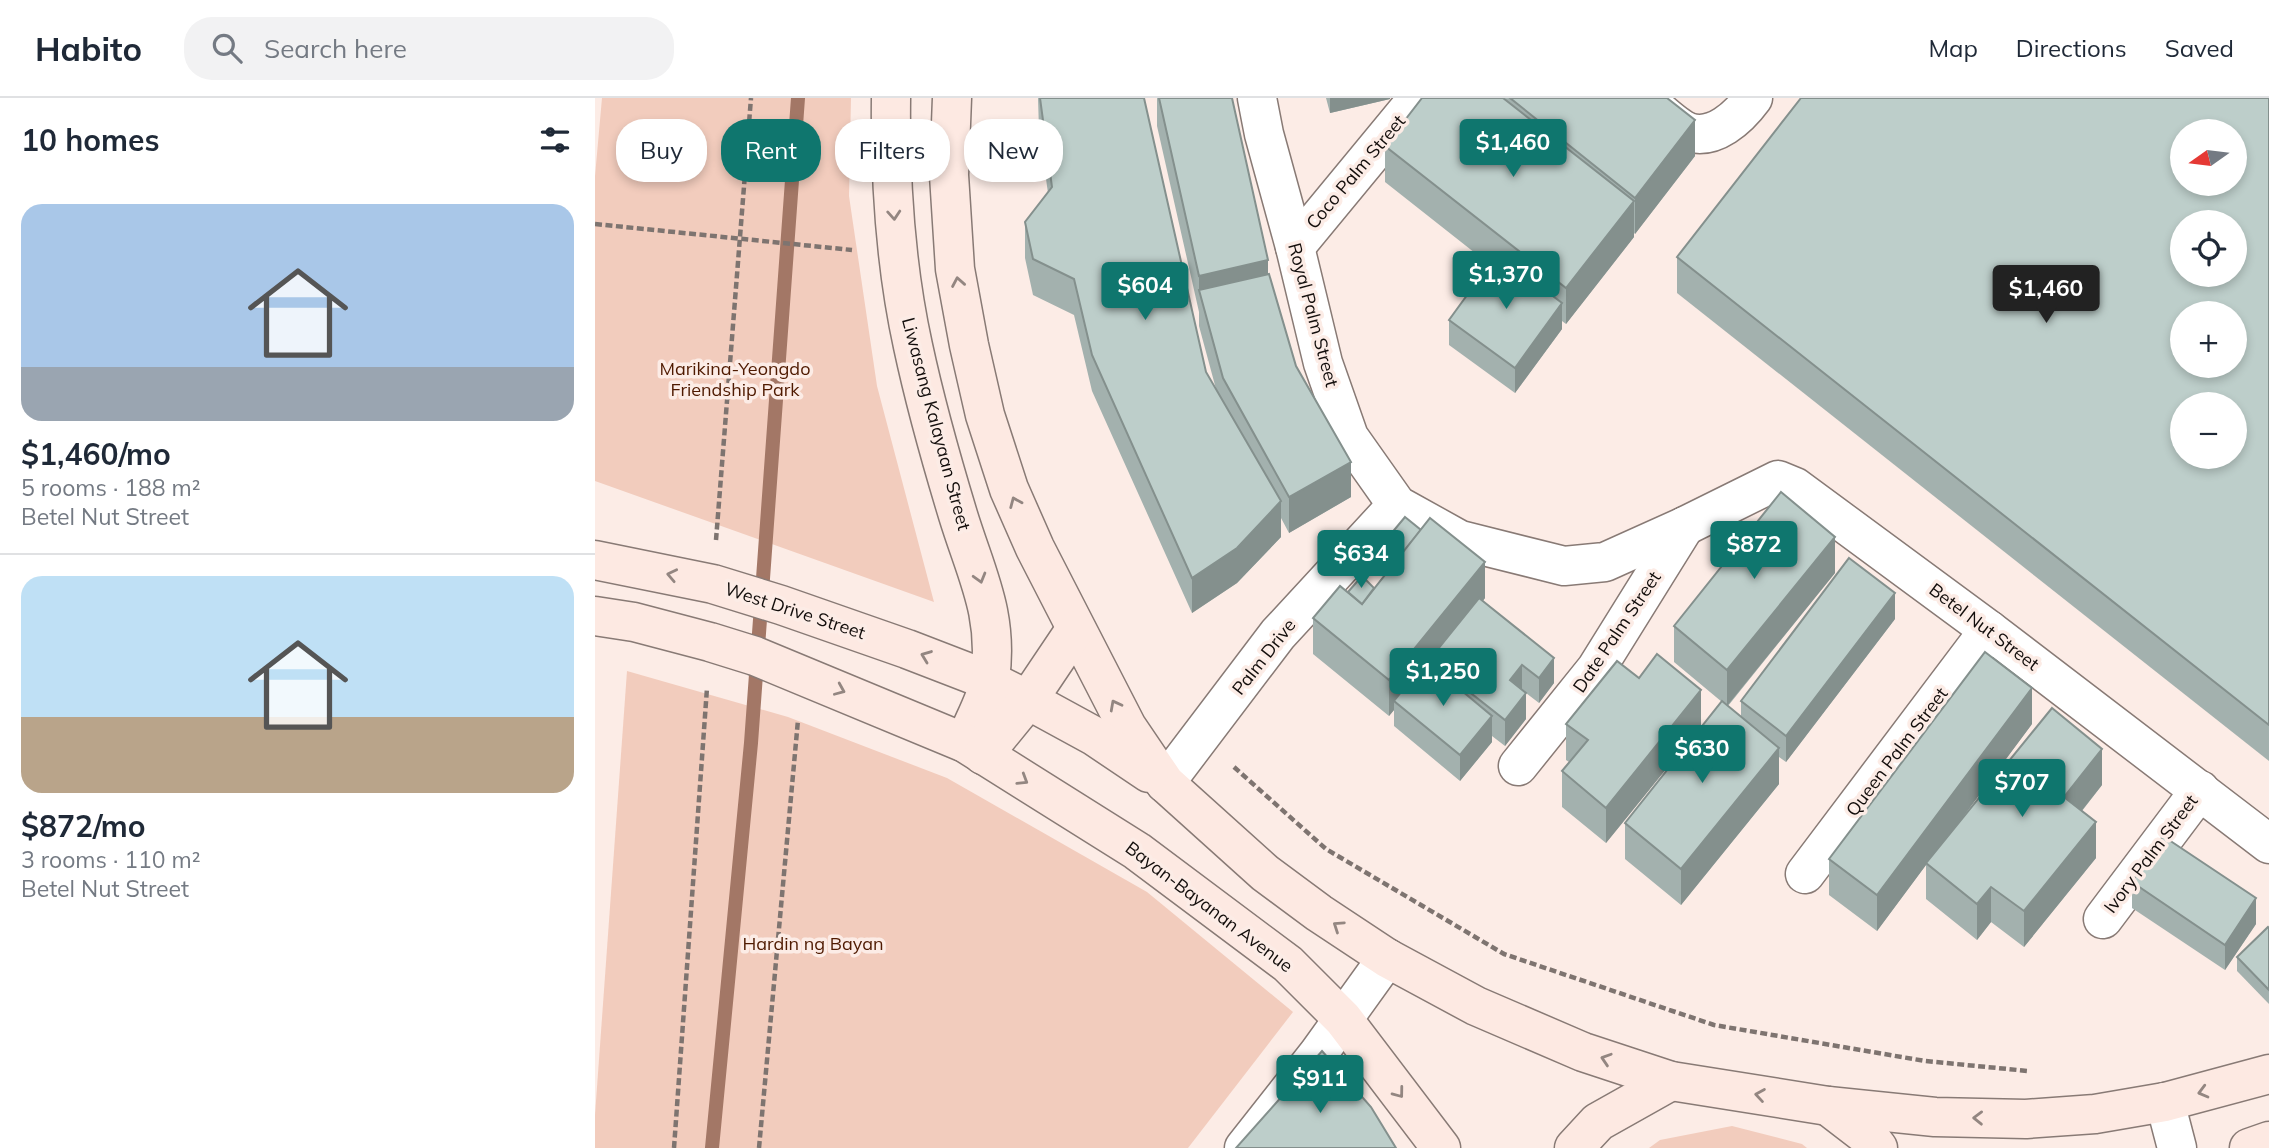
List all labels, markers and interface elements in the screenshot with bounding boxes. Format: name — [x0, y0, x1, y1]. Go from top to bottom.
search box — [184, 17, 674, 80]
text: Habito — [35, 28, 142, 69]
icon: search — [208, 29, 246, 67]
text: Search here — [264, 32, 407, 65]
text: Map — [1928, 33, 1978, 63]
text: Directions — [2016, 33, 2127, 63]
text: Saved — [2165, 33, 2234, 63]
street label: Coco Palm Street — [1301, 110, 1410, 234]
chip: Buy — [616, 119, 707, 182]
chip: Rent — [721, 119, 821, 182]
chip: Filters — [835, 119, 950, 182]
chip: New — [964, 119, 1063, 182]
north arrow — [2170, 119, 2247, 196]
map controls — [2170, 119, 2247, 469]
pin: $1,460 — [1456, 120, 1570, 179]
text: 10 homes — [21, 121, 160, 159]
icon: filters — [536, 121, 574, 159]
text: $1,460 — [1476, 127, 1550, 156]
one-way arrow — [886, 210, 901, 221]
button: locate — [2170, 210, 2247, 287]
street label: Royal Palm Street — [1283, 240, 1344, 389]
icon: home — [235, 250, 361, 376]
pin: $1,370 — [1449, 252, 1563, 311]
text: $1,370 — [1469, 259, 1543, 288]
pin: $604 — [1104, 262, 1186, 322]
pin: $1,460 — [1989, 266, 2103, 325]
text: $604 — [1117, 270, 1173, 299]
text: $1,460 — [2009, 273, 2083, 302]
one-way arrow — [951, 276, 966, 288]
button: + — [2170, 301, 2247, 378]
street label: Liwasang Kalayaan Street — [897, 315, 976, 533]
park label: Marikina-Yeongdo Friendship Park — [660, 357, 810, 401]
button: − — [2170, 392, 2247, 469]
text: $1,460/mo — [21, 435, 171, 473]
text: 5 rooms · 188 m² — [21, 473, 201, 502]
one-way arrow — [1009, 496, 1023, 509]
text: Betel Nut Street — [21, 502, 189, 531]
pin: $872 — [1713, 522, 1795, 581]
text: $872 — [1726, 529, 1782, 558]
pin: $634 — [1320, 531, 1402, 590]
text: $634 — [1333, 538, 1389, 567]
street label: Date Palm Street — [1567, 567, 1666, 697]
one-way arrow — [666, 569, 678, 584]
one-way arrow — [972, 572, 986, 584]
street label: West Drive Street — [722, 577, 868, 644]
street label: Betel Nut Street — [1925, 578, 2044, 675]
street label: Palm Drive — [1227, 614, 1300, 699]
icon: home — [235, 622, 361, 748]
pin: $1,250 — [1386, 648, 1500, 708]
one-way arrow — [921, 651, 933, 665]
text: $1,250 — [1406, 656, 1480, 685]
one-way arrow — [834, 682, 846, 696]
street label: Queen Palm Street — [1841, 683, 1953, 821]
one-way arrow — [1110, 700, 1124, 713]
pin: $630 — [1661, 726, 1743, 785]
text: $630 — [1674, 733, 1730, 762]
pin: $707 — [1981, 760, 2063, 819]
text: $707 — [1994, 767, 2050, 796]
one-way arrow — [1015, 771, 1028, 784]
street label: Ivory Palm Street — [2099, 790, 2203, 917]
text: $872/mo — [21, 807, 145, 845]
street label: Bayan-Bayanan Avenue — [1121, 836, 1298, 977]
text: 3 rooms · 110 m² — [21, 845, 201, 874]
text: Betel Nut Street — [21, 874, 189, 903]
one-way arrow — [1333, 921, 1346, 934]
park label: Hardin ng Bayan — [742, 932, 884, 955]
one-way arrow — [1601, 1053, 1613, 1068]
pin: $911 — [1279, 1056, 1361, 1115]
text: $911 — [1292, 1063, 1348, 1092]
one-way arrow — [2197, 1084, 2209, 1099]
one-way arrow — [1390, 1085, 1403, 1098]
one-way arrow — [1754, 1088, 1766, 1103]
one-way arrow — [1973, 1110, 1983, 1126]

